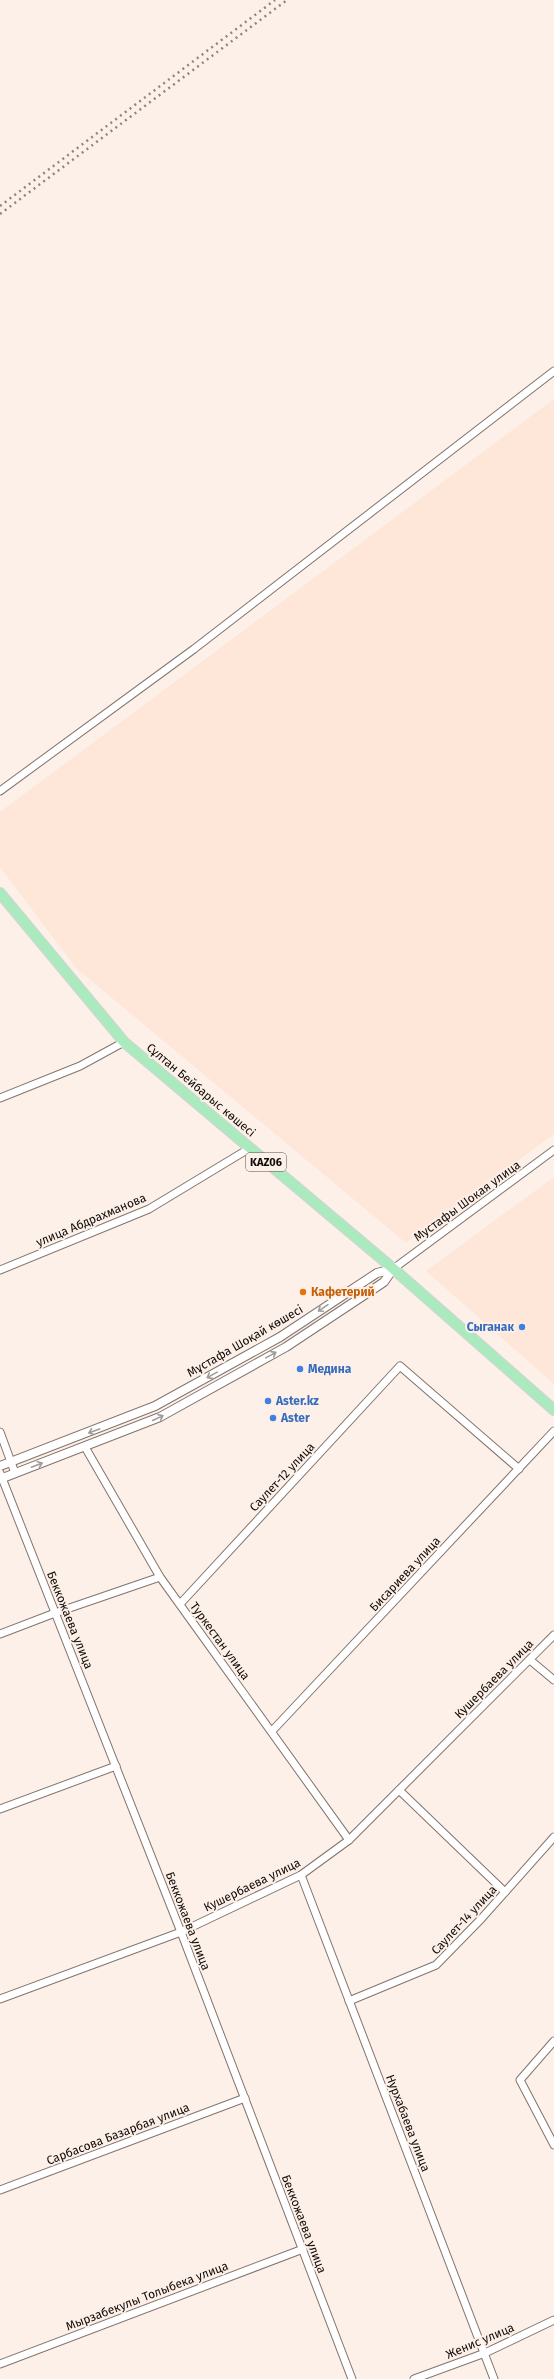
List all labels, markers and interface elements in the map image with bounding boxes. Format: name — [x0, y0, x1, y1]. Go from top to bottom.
street label: Сұлтан Бейбарыс көшесі — [144, 1040, 258, 1140]
road number: KAZ06 — [246, 1153, 286, 1171]
street label: Мустафы Шокая улица — [411, 1158, 523, 1244]
street label: улица Абдрахманова — [34, 1190, 148, 1250]
place label: Кафетерий — [311, 1285, 375, 1299]
marker: Кафетерий — [298, 1287, 308, 1297]
street label: Мұстафа Шоқай көшесі — [185, 1302, 305, 1380]
one-way arrow — [318, 1304, 329, 1312]
place label: Сыганак — [467, 1320, 514, 1334]
marker: Сыганак — [517, 1322, 527, 1332]
one-way arrow — [265, 1351, 277, 1359]
place label: Медина — [308, 1362, 352, 1376]
marker: Медина — [295, 1364, 305, 1374]
one-way arrow — [206, 1371, 218, 1379]
place label: Aster.kz — [275, 1394, 319, 1408]
marker: Aster.kz — [263, 1396, 273, 1406]
place label: Aster — [280, 1411, 310, 1425]
marker: Aster — [268, 1413, 278, 1423]
one-way arrow — [151, 1414, 163, 1421]
one-way arrow — [89, 1427, 101, 1435]
street label: Саулет-12 улица — [247, 1440, 317, 1514]
one-way arrow — [30, 1461, 42, 1469]
street label: Бисариева улица — [367, 1534, 443, 1614]
street label: Беккожаева улица — [44, 1569, 96, 1671]
street label: Туркестан улица — [187, 1600, 253, 1682]
street label: Кушербаева улица — [452, 1637, 536, 1721]
street label: Кушербаева улица — [201, 1856, 303, 1914]
street label: Беккожаева улица — [163, 1870, 213, 1972]
street label: Саулет-14 улица — [428, 1883, 500, 1957]
street label: Нурхабаева улица — [383, 2072, 433, 2174]
street label: Сарбасова Базарбая улица — [45, 2100, 191, 2168]
street label: Беккожаева улица — [279, 2173, 329, 2275]
street label: Мырзабекулы Толыбека улица — [64, 2259, 230, 2333]
street label: Женис улица — [444, 2320, 516, 2362]

